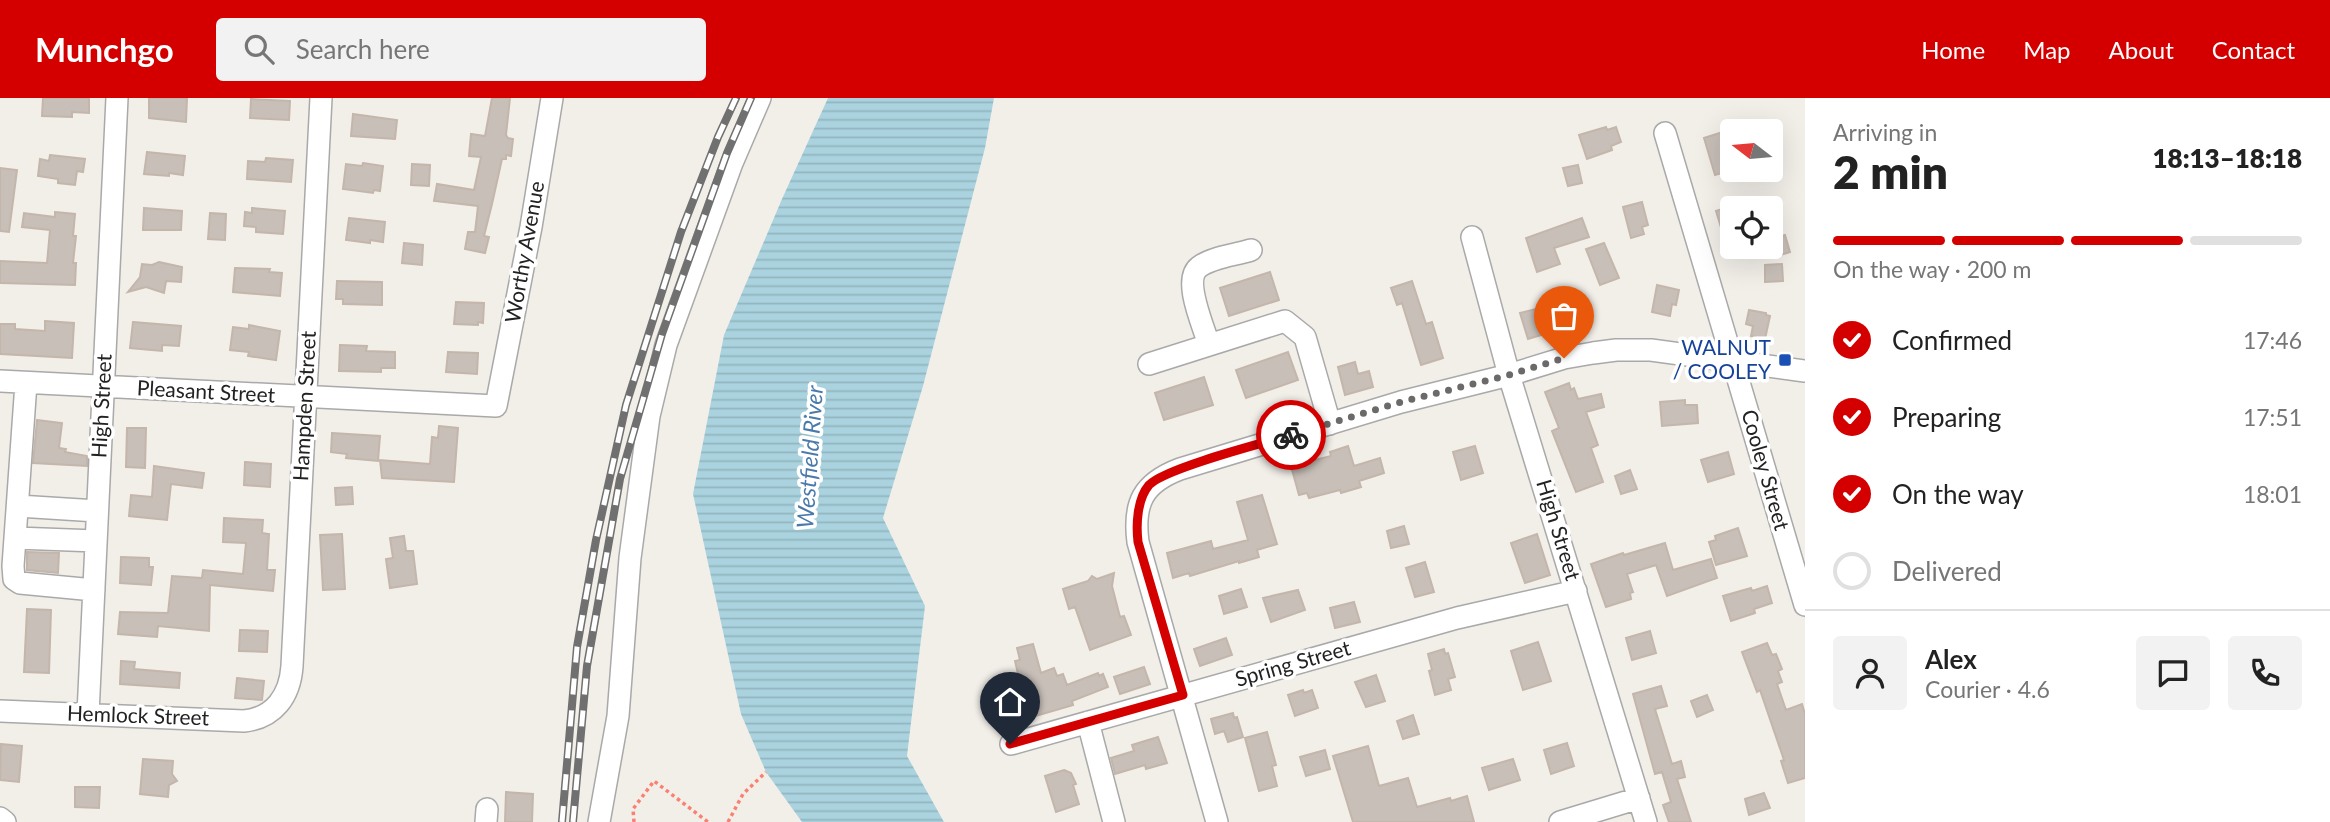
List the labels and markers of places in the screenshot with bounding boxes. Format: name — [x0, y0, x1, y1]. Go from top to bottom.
pin — [1534, 286, 1594, 358]
place label: WALNUT / COOLEY — [1673, 334, 1772, 383]
marker: WALNUT / COOLEY — [1777, 352, 1793, 368]
pin — [980, 672, 1040, 744]

